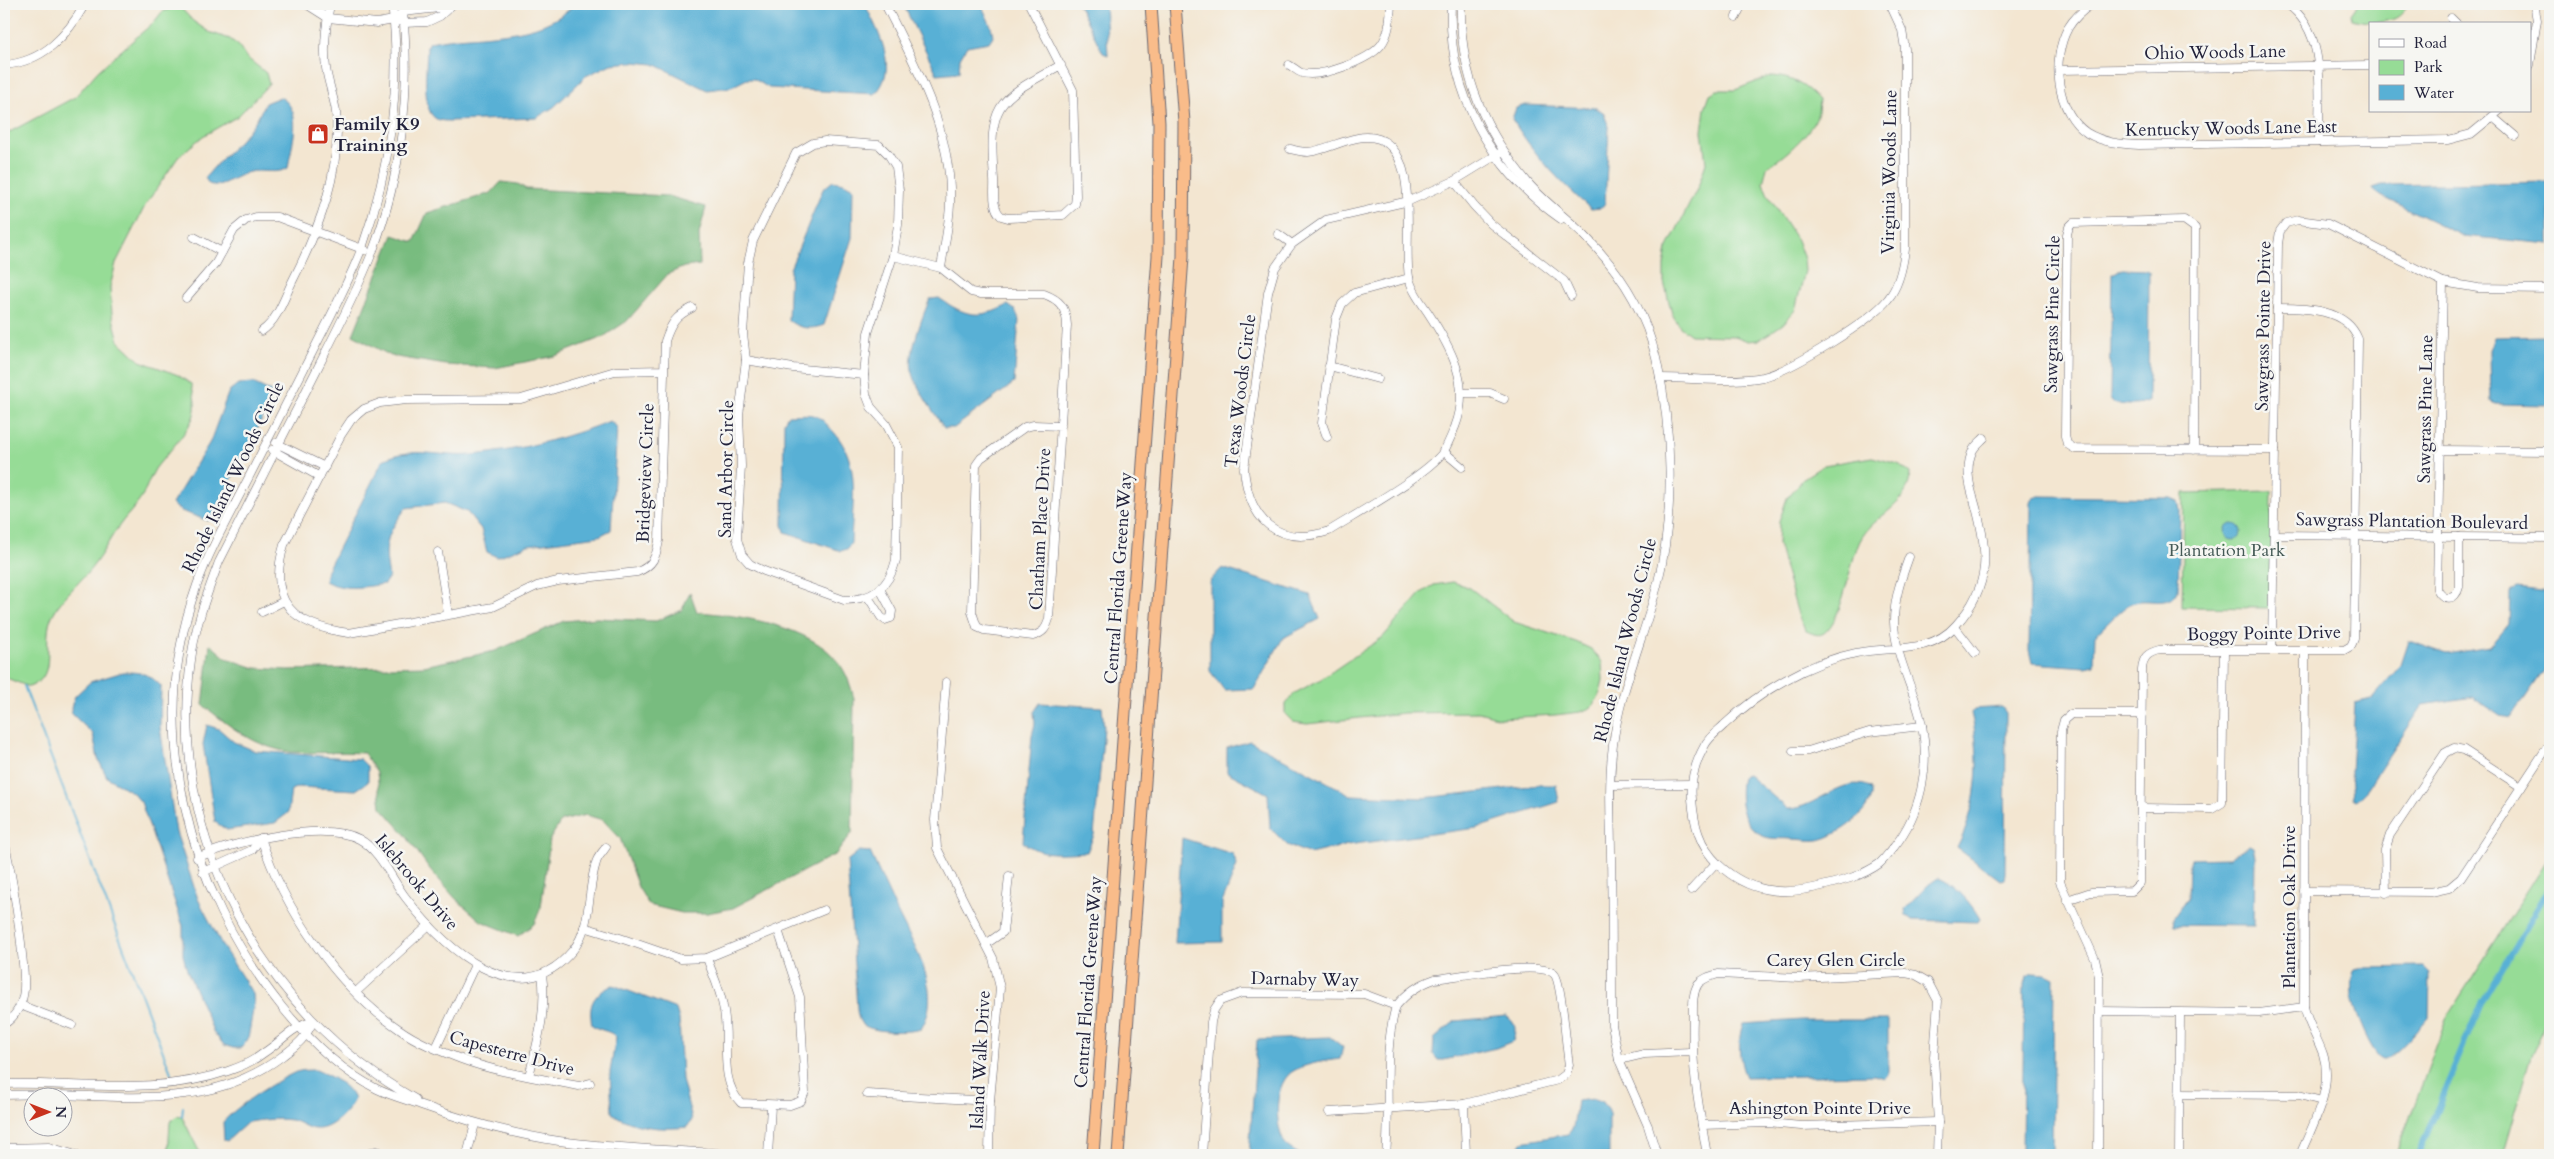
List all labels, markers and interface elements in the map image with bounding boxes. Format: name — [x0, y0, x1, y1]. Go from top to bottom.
legend — [2369, 22, 2532, 112]
text: Road — [2414, 33, 2447, 53]
street label: Ohio Woods Lane — [2144, 39, 2286, 66]
text: Park — [2414, 57, 2443, 77]
text: Water — [2413, 83, 2455, 103]
street label: Virginia Woods Lane — [1876, 89, 1903, 255]
place label: Family K9 Training — [334, 112, 419, 158]
street label: Kentucky Woods Lane East — [2125, 114, 2337, 143]
shop icon: Family K9 Training — [306, 122, 330, 146]
street label: Sawgrass Pine Circle — [2039, 235, 2066, 393]
street label: Sawgrass Pointe Drive — [2250, 241, 2277, 411]
street label: Texas Woods Circle — [1219, 313, 1262, 470]
street label: Sawgrass Pine Lane — [2412, 335, 2439, 483]
street label: Rhode Island Woods Circle — [176, 377, 291, 577]
street label: Sand Arbor Circle — [713, 400, 740, 538]
street label: Bridgeview Circle — [631, 403, 660, 543]
street label: Chatham Place Drive — [1024, 447, 1057, 611]
street label: Central Florida GreeneWay — [1099, 471, 1138, 685]
street label: Sawgrass Plantation Boulevard — [2296, 507, 2529, 536]
street label: Rhode Island Woods Circle — [1588, 535, 1663, 745]
park label: Plantation Park — [2169, 538, 2286, 563]
street label: Boggy Pointe Drive — [2187, 620, 2341, 647]
street label: Plantation Oak Drive — [2277, 825, 2302, 989]
street label: Islebrook Drive — [369, 829, 464, 936]
street label: Central Florida GreeneWay — [1069, 875, 1108, 1089]
street label: Carey Glen Circle — [1766, 948, 1906, 973]
street label: Darnaby Way — [1251, 966, 1360, 993]
street label: Island Walk Drive — [964, 990, 997, 1130]
street label: Capesterre Drive — [446, 1025, 577, 1082]
north arrow — [22, 1086, 72, 1136]
street label: Ashington Pointe Drive — [1729, 1096, 1911, 1121]
text: N — [51, 1106, 70, 1118]

